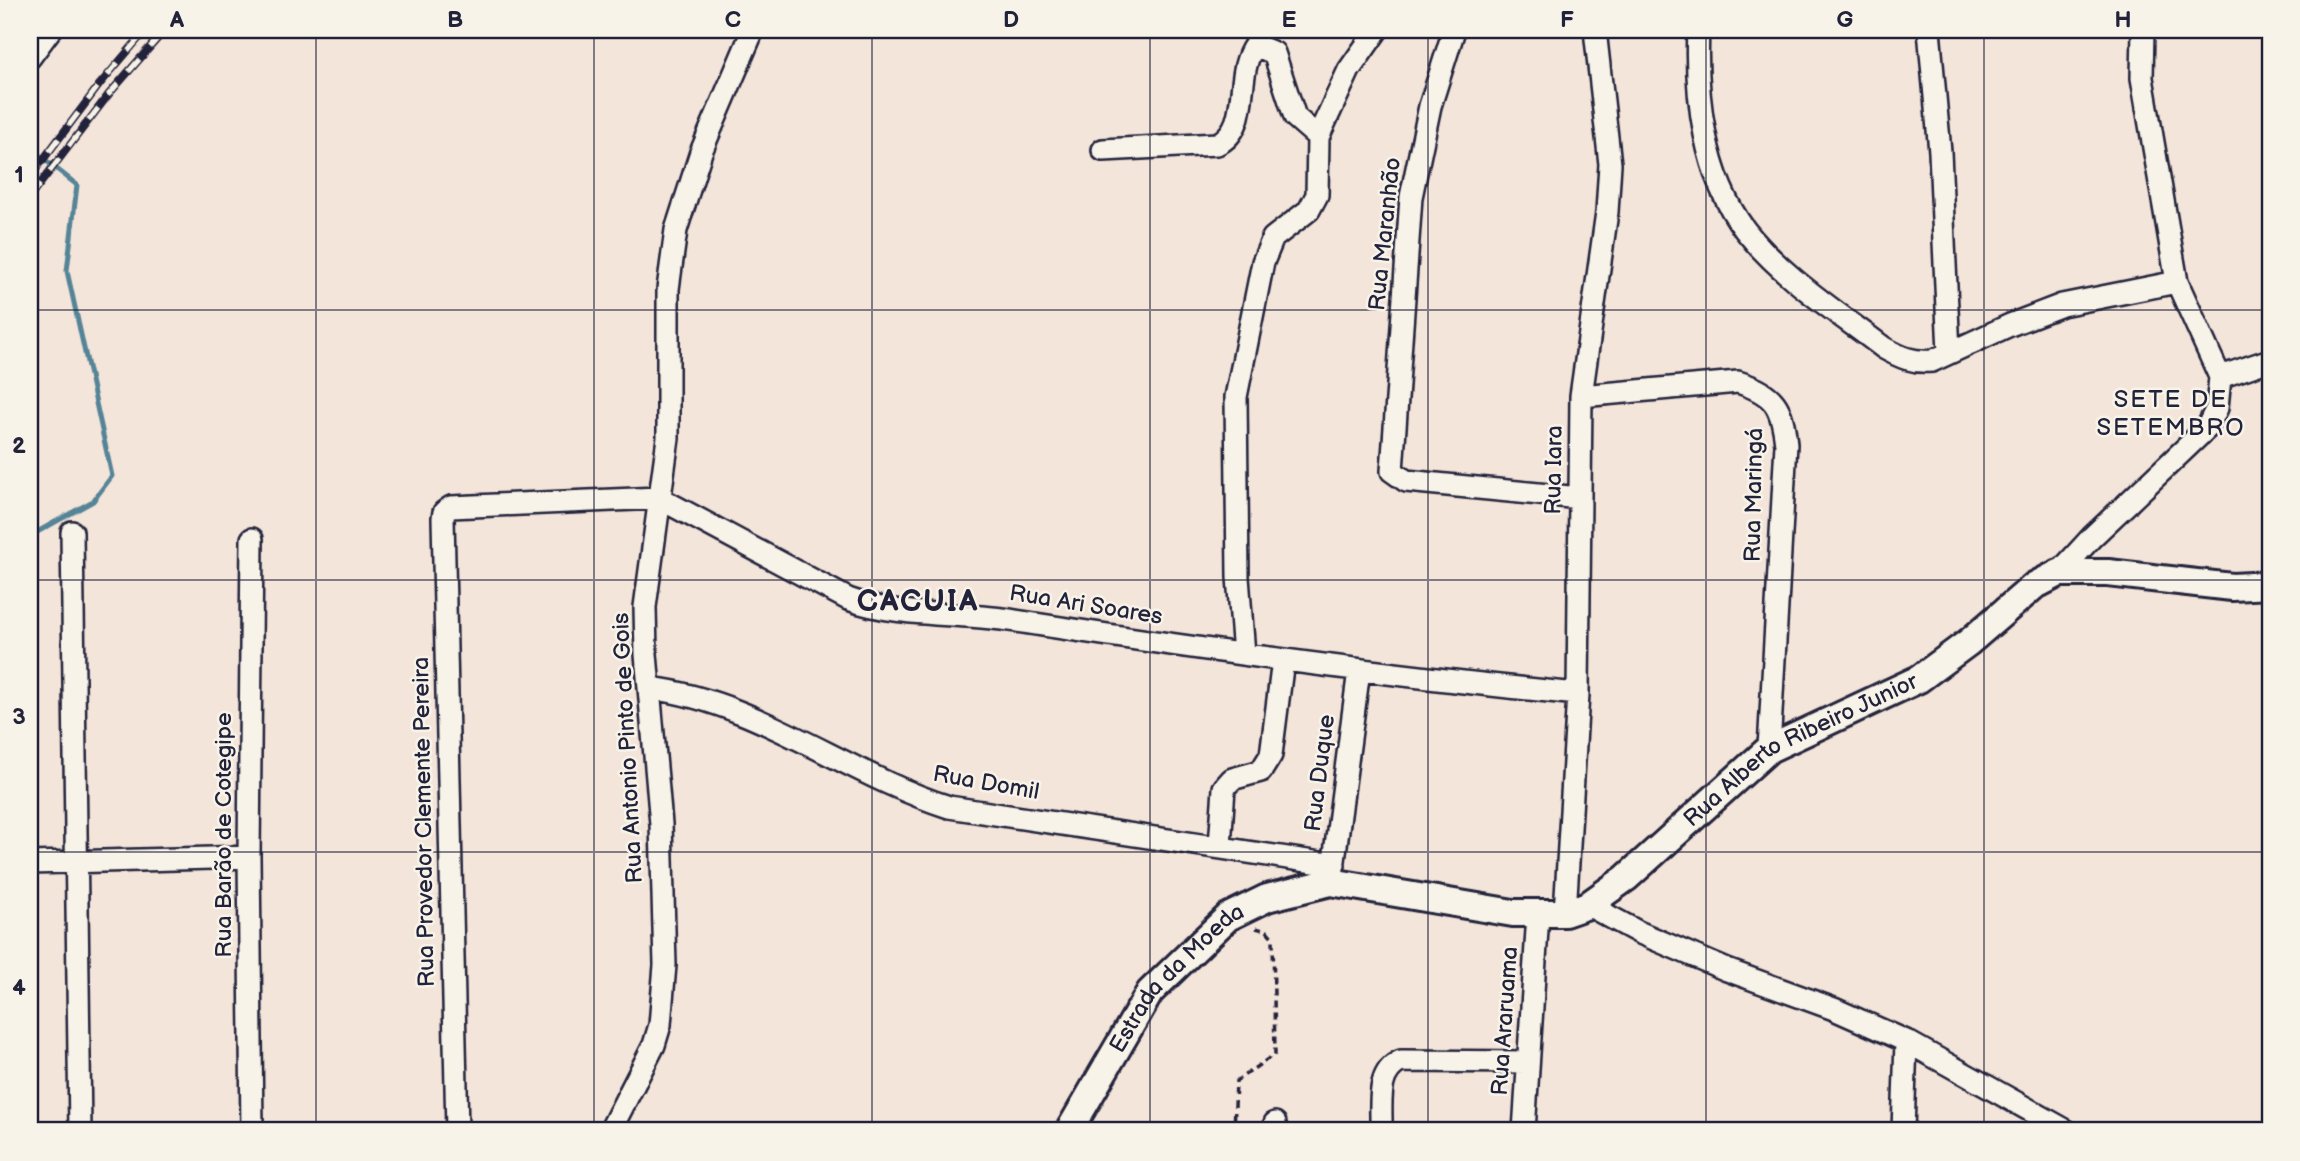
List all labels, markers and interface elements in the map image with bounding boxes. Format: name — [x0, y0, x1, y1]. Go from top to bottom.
text: A — [169, 6, 185, 34]
text: B — [447, 6, 463, 34]
text: C — [725, 6, 741, 34]
text: D — [1003, 6, 1019, 34]
text: E — [1282, 6, 1297, 34]
text: F — [1560, 6, 1574, 34]
text: G — [1837, 6, 1854, 34]
text: H — [2114, 6, 2132, 34]
street label: Rua Maranhão — [1363, 156, 1407, 312]
text: 1 — [14, 161, 24, 189]
district label: SETE DE SETEMBRO — [2096, 385, 2246, 442]
street label: Rua Iara — [1539, 425, 1569, 515]
street label: Rua Maringá — [1739, 428, 1769, 562]
text: 2 — [12, 432, 26, 460]
street label: Rua Ari Soares — [1007, 579, 1165, 631]
district label: CACUIA — [857, 584, 979, 620]
street label: Rua Antonio Pinto de Gois — [607, 612, 649, 884]
street label: Rua Provedor Clemente Pereira — [407, 657, 441, 987]
street label: Rua Alberto Ribeiro Junior — [1678, 667, 1923, 833]
text: 3 — [12, 703, 26, 731]
street label: Rua Barão de Cotegipe — [210, 712, 238, 958]
street label: Rua Duque — [1299, 713, 1341, 833]
street label: Rua Domil — [931, 760, 1041, 806]
street label: Estrada da Moeda — [1104, 897, 1249, 1058]
street label: Rua Araruama — [1486, 945, 1524, 1097]
text: 4 — [12, 974, 26, 1002]

